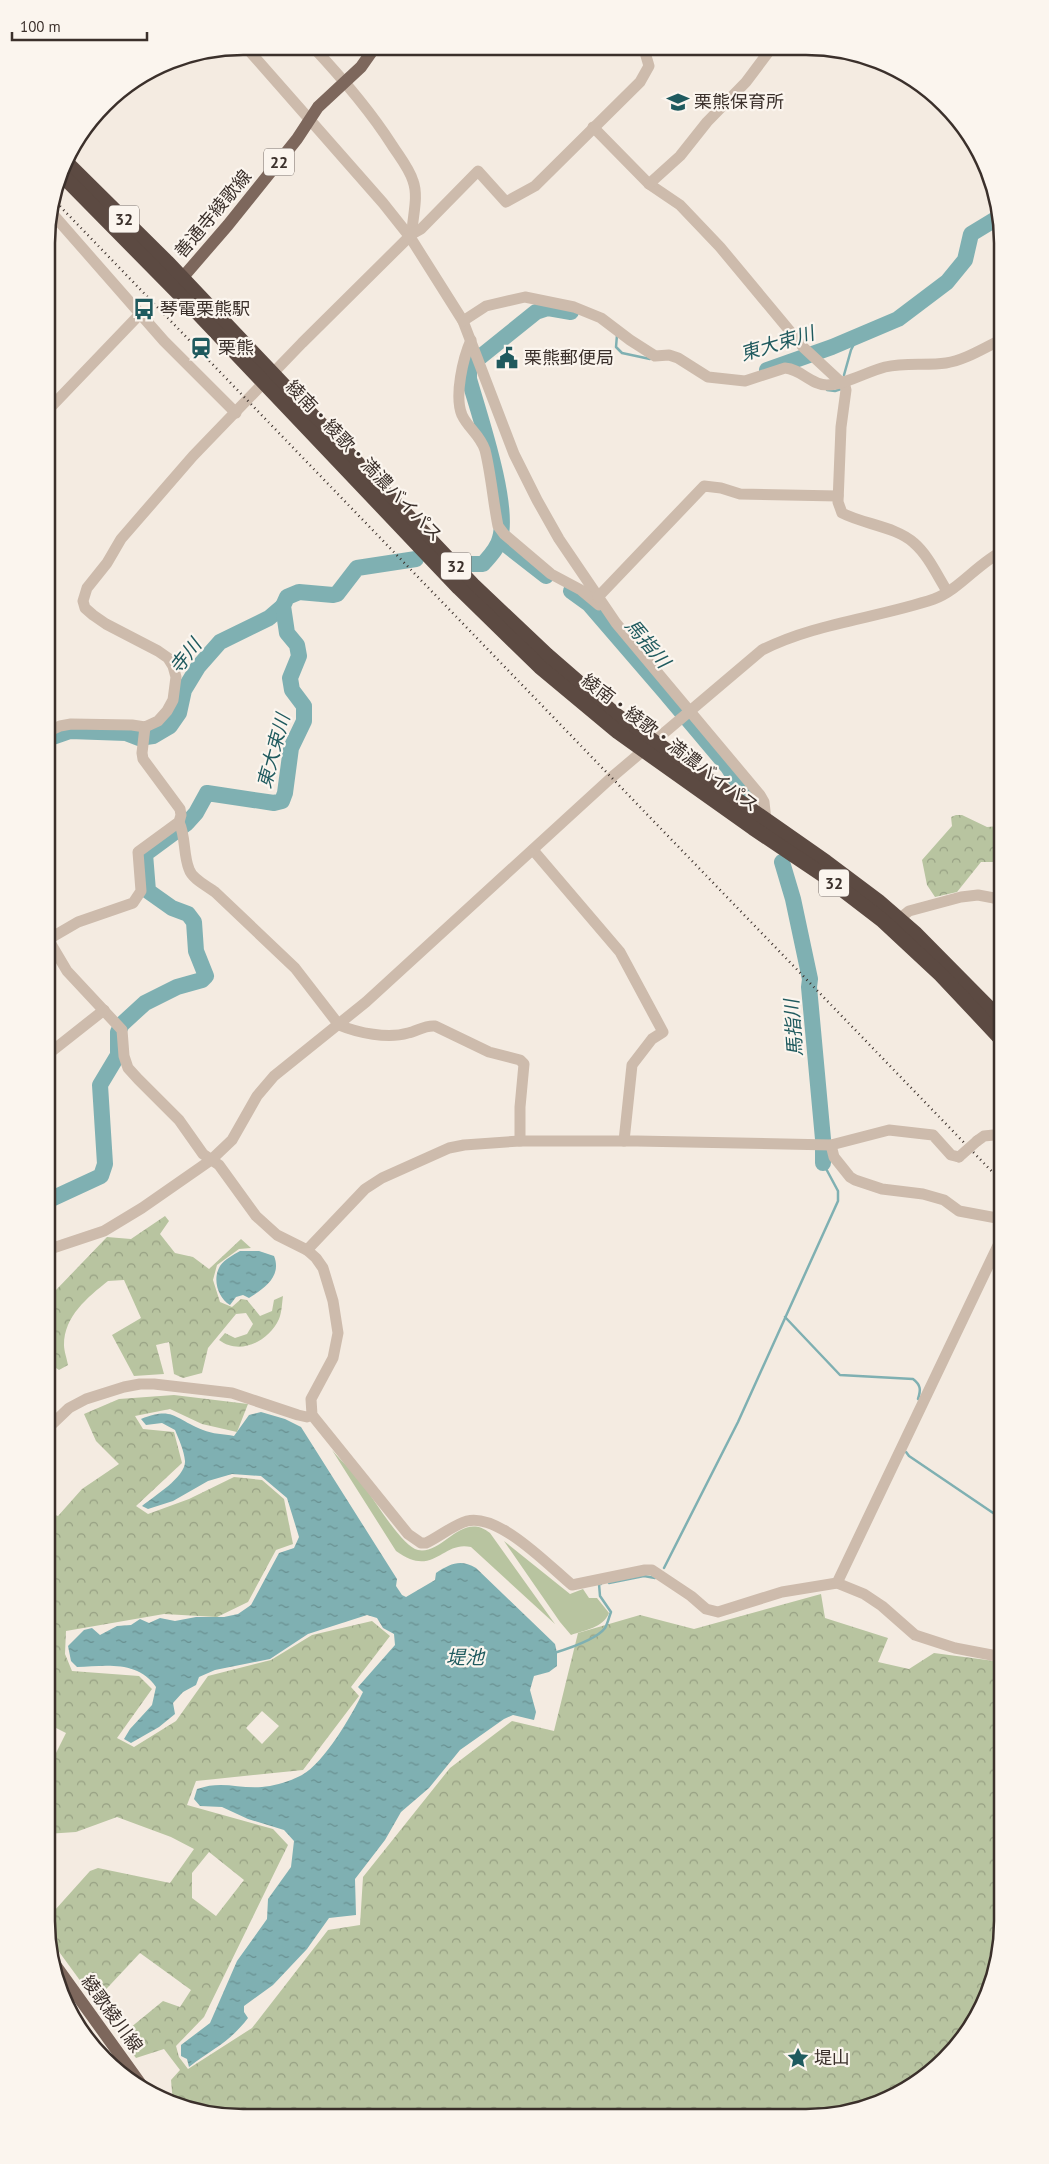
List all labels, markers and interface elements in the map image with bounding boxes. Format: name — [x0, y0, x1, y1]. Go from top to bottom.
scale bar — [12, 10, 148, 42]
text: 100 m — [20, 17, 61, 36]
school or university icon: 栗熊保育所 — [665, 89, 691, 115]
place label: 栗熊保育所 — [694, 90, 784, 113]
road number: 22 — [264, 148, 294, 176]
street label: 善通寺綾歌線 — [169, 165, 256, 262]
road number: 32 — [109, 205, 139, 232]
bus stop icon: 琴電栗熊駅 — [131, 296, 157, 322]
place label: 琴電栗熊駅 — [160, 297, 250, 320]
water label: 東大束川 — [737, 320, 819, 366]
station icon: 栗熊 — [188, 335, 214, 361]
place label: 栗熊 — [218, 336, 254, 359]
public building icon: 栗熊郵便局 — [494, 345, 520, 371]
place label: 栗熊郵便局 — [524, 346, 614, 369]
street label: 綾南・綾歌・満濃バイパス — [281, 375, 448, 546]
road number: 32 — [441, 552, 471, 580]
water label: 馬指川 — [620, 613, 677, 674]
water label: 寺川 — [164, 632, 207, 678]
street label: 綾南・綾歌・満濃バイパス — [577, 669, 763, 817]
water label: 東大束川 — [252, 709, 295, 791]
road number: 32 — [819, 870, 849, 896]
water label: 馬指川 — [779, 997, 807, 1057]
water label: 堤池 — [446, 1645, 486, 1669]
street label: 綾歌綾川線 — [77, 1971, 148, 2057]
place icon: 堤山 — [785, 2045, 811, 2071]
place label: 堤山 — [814, 2046, 850, 2069]

